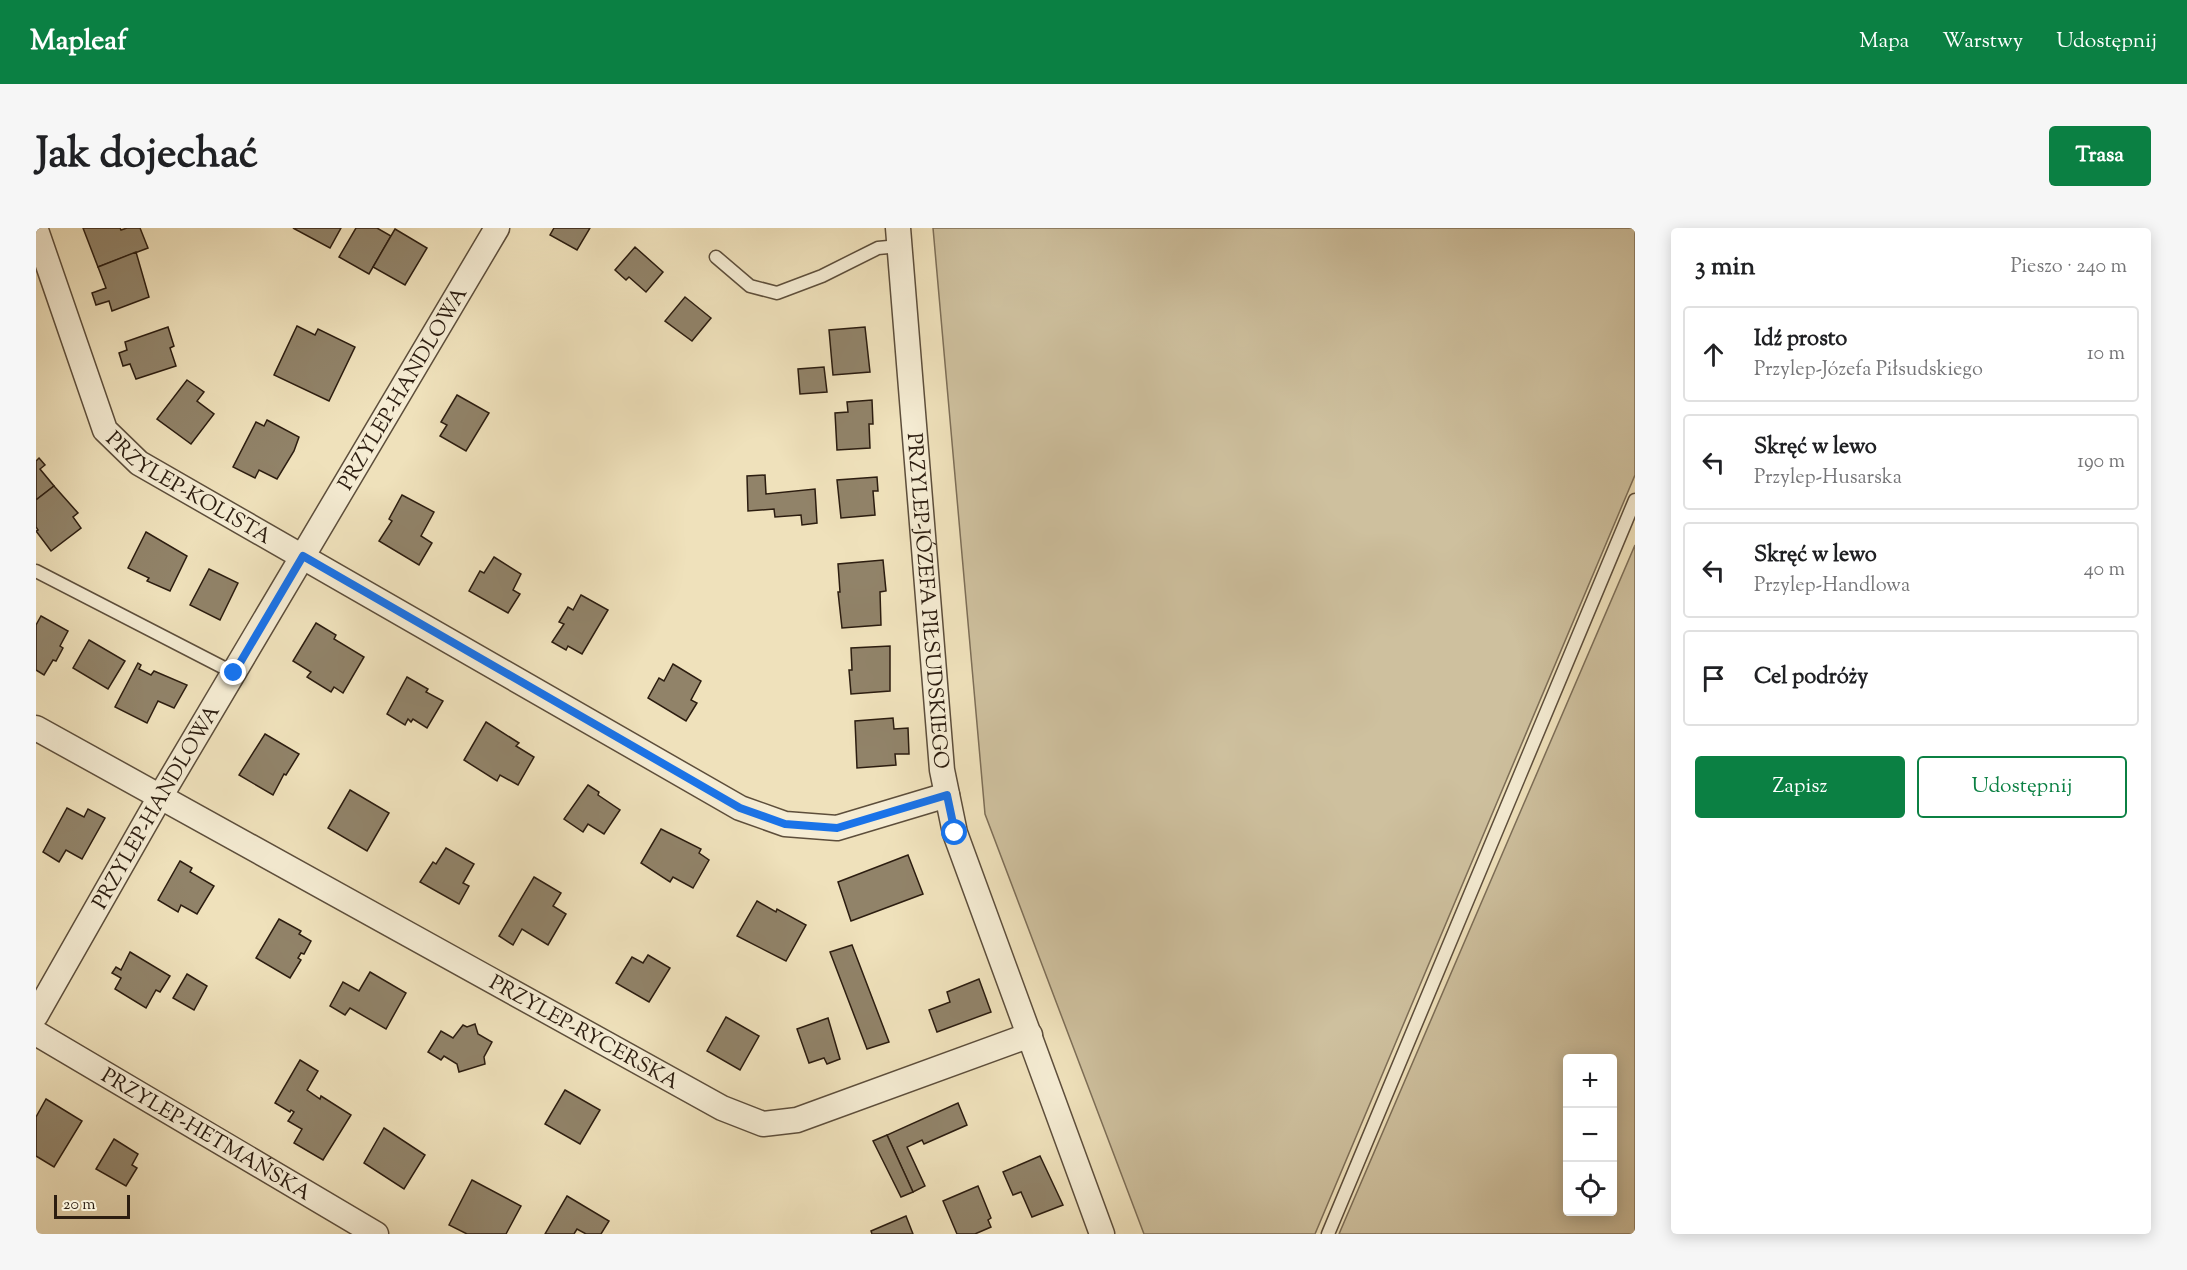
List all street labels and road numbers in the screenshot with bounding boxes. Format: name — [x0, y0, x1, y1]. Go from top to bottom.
street label: PRZYLEP-HANDLOWA — [332, 282, 476, 497]
street label: PRZYLEP-KOLISTA — [98, 425, 276, 553]
street label: PRZYLEP-JÓZEFA PIŁSUDSKIEGO — [898, 432, 955, 770]
street label: PRZYLEP-HANDLOWA — [86, 700, 228, 916]
street label: PRZYLEP-RYCERSKA — [483, 969, 684, 1098]
street label: PRZYLEP-HETMAŃSKA — [95, 1062, 316, 1209]

